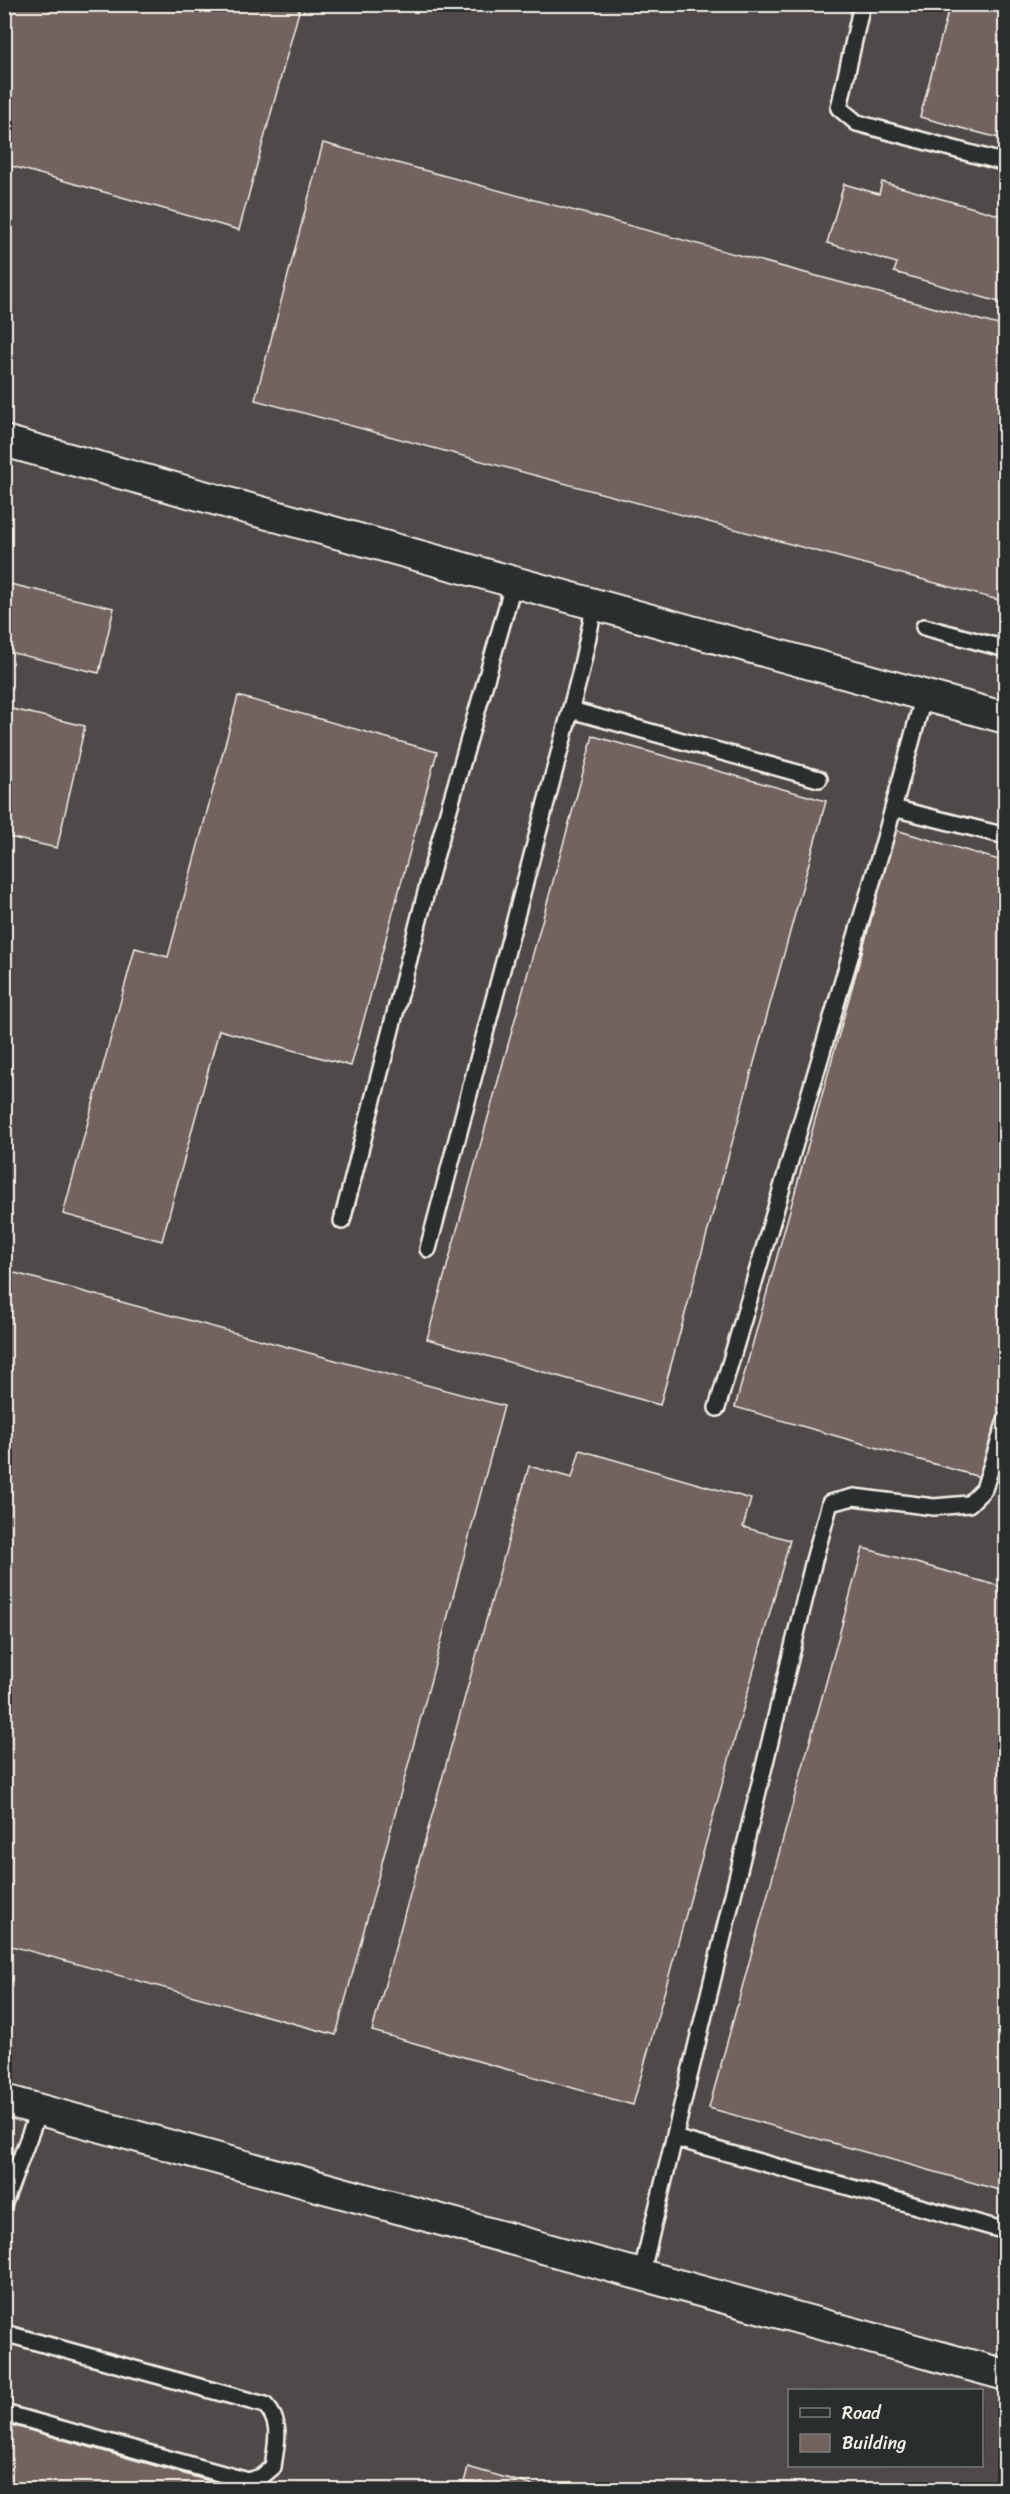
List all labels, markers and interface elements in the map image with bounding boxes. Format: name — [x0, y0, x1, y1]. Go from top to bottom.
legend — [788, 2389, 983, 2467]
text: Road — [842, 2397, 882, 2429]
text: Building — [842, 2427, 906, 2459]

